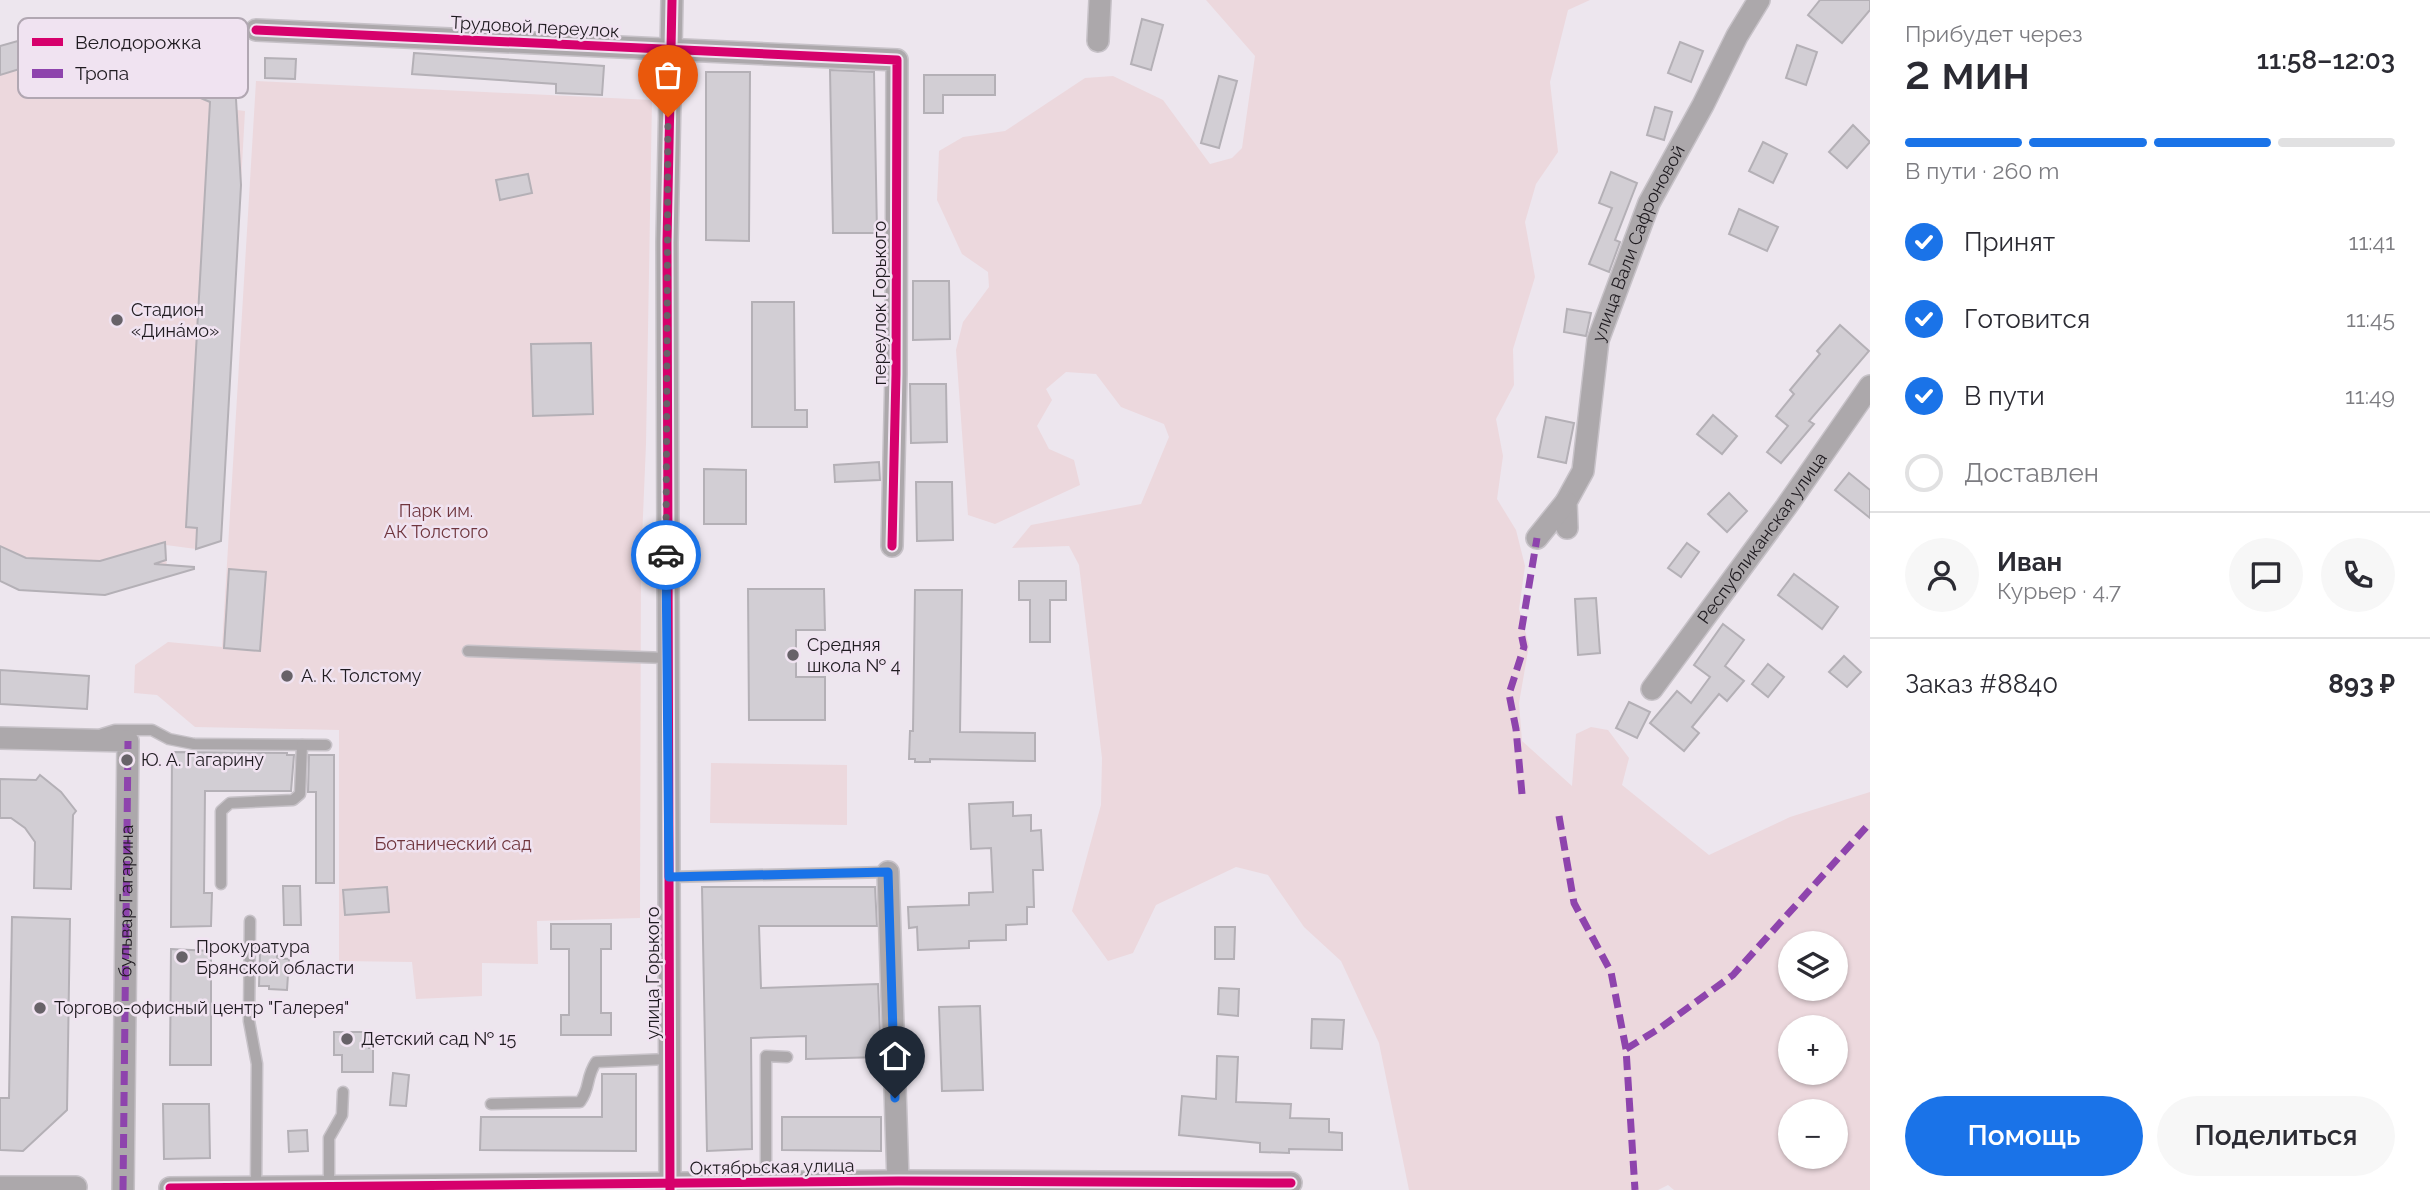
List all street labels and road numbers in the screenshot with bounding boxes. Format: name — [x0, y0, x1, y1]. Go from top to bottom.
street label: Трудовой переулок — [450, 12, 620, 41]
street label: улица Вали Сафроновой — [1587, 141, 1689, 345]
street label: переулок Горького — [869, 221, 890, 385]
street label: Республиканская улица — [1693, 448, 1831, 628]
street label: бульвар Гагарина — [114, 824, 137, 978]
street label: улица Горького — [642, 906, 663, 1039]
street label: Октябрьская улица — [689, 1155, 855, 1178]

